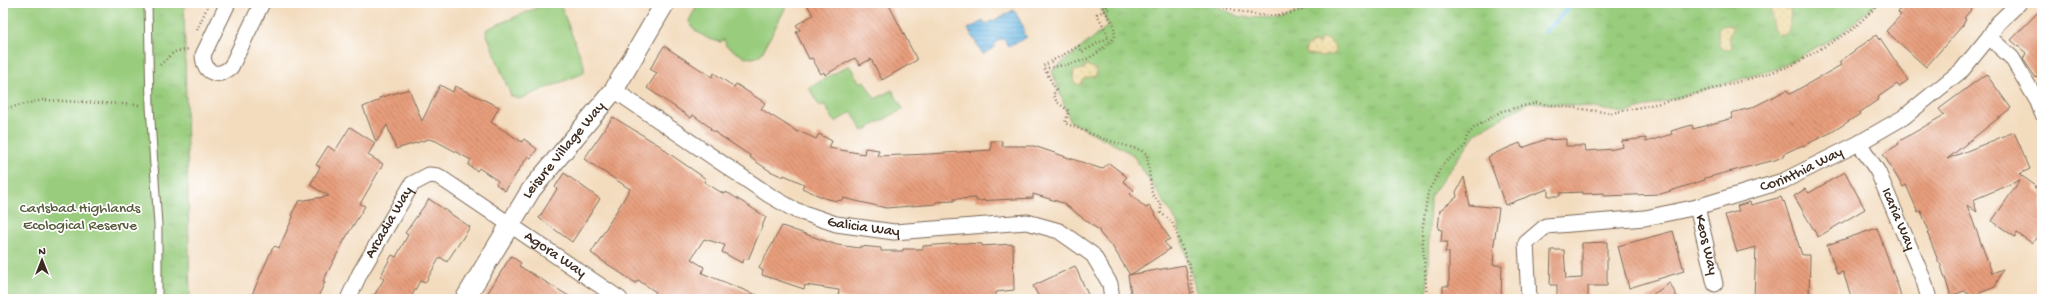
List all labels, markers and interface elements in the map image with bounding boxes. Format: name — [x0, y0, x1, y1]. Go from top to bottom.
street label: Leisure Village Way — [519, 98, 610, 202]
street label: Corinthia Way — [1758, 143, 1847, 196]
street label: Arcadia Way — [361, 183, 418, 262]
street label: Icaria Way — [1877, 185, 1919, 254]
park label: Carlsbad Highlands Ecological Reserve — [20, 200, 141, 235]
street label: Galicia Way — [824, 213, 901, 241]
street label: Keos Way — [1690, 213, 1722, 278]
street label: Agora Way — [520, 228, 590, 283]
north arrow — [22, 240, 62, 280]
text: N — [38, 246, 46, 258]

